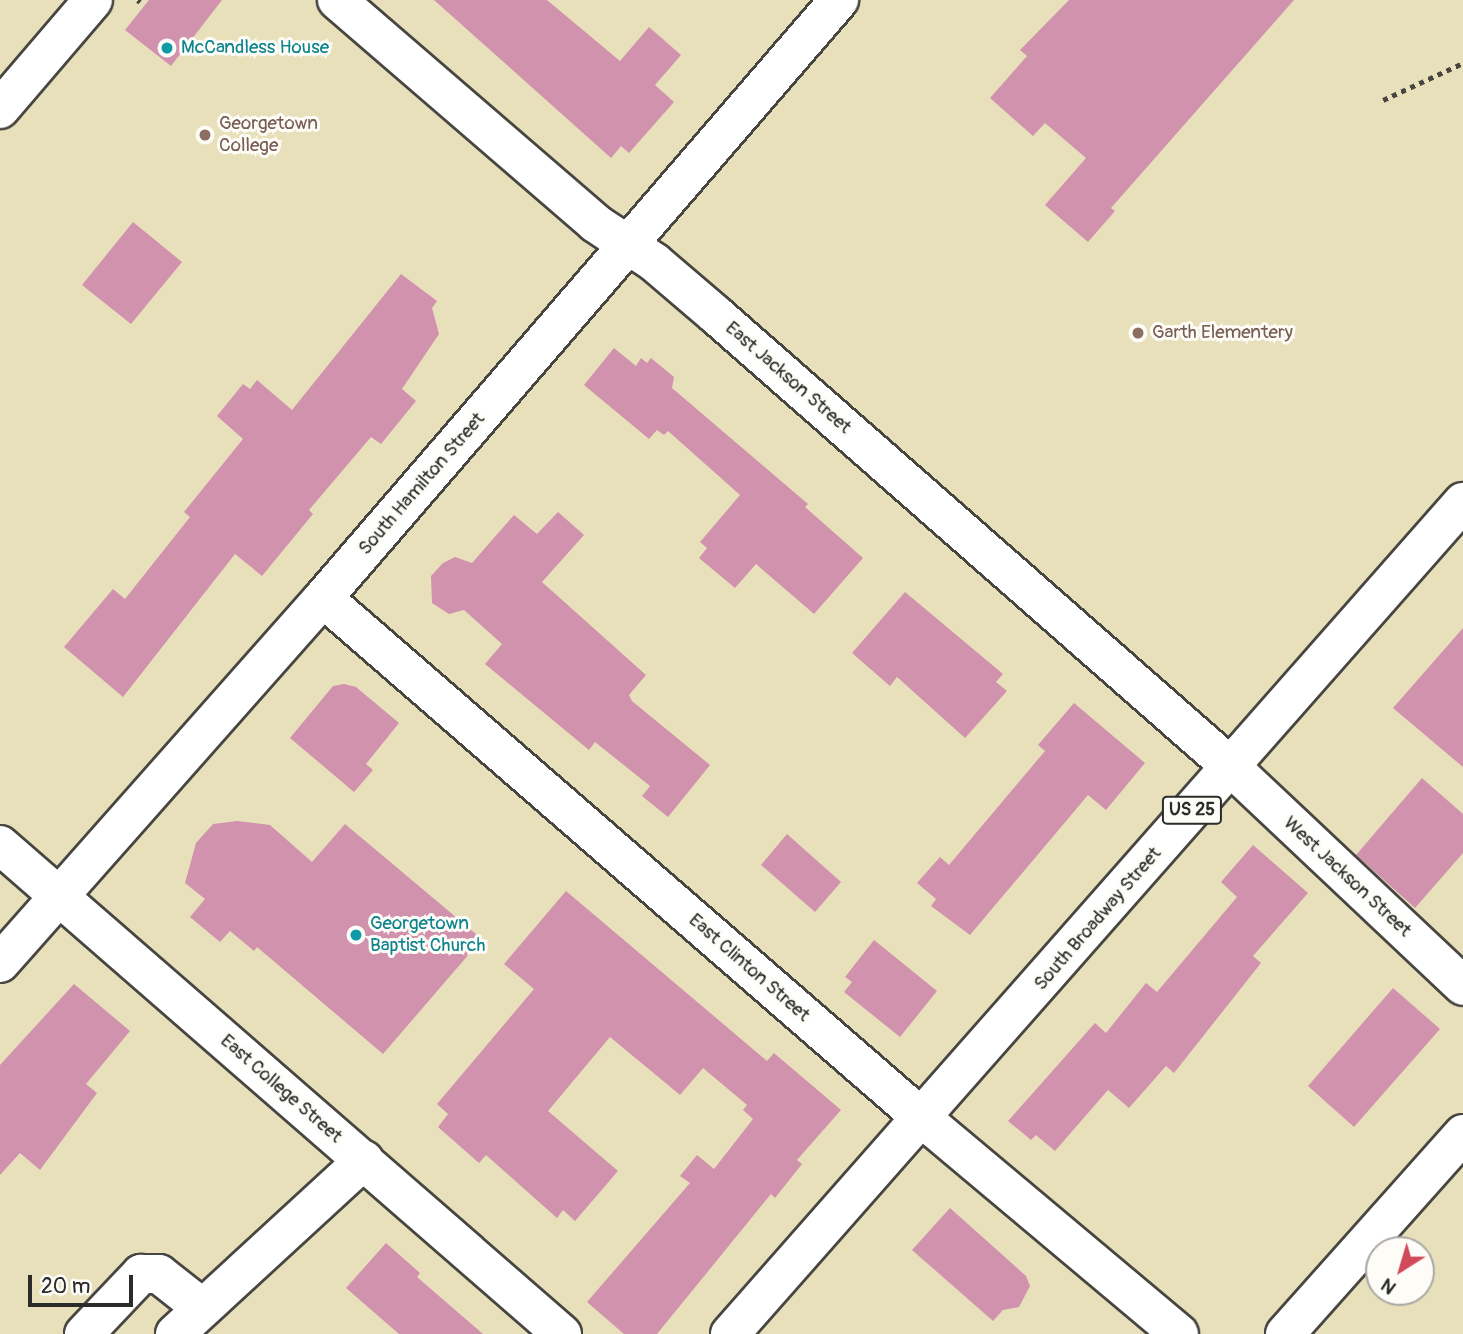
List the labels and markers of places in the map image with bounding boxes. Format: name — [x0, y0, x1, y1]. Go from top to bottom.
place label: McCandless House — [181, 37, 329, 59]
marker: McCandless House — [159, 40, 175, 56]
place label: Georgetown College — [219, 113, 318, 157]
marker: Georgetown College — [197, 127, 213, 143]
place label: Garth Elementery — [1152, 322, 1293, 344]
marker: Garth Elementery — [1130, 325, 1146, 341]
place label: Georgetown Baptist Church — [370, 913, 485, 957]
marker: Georgetown Baptist Church — [348, 927, 364, 943]

